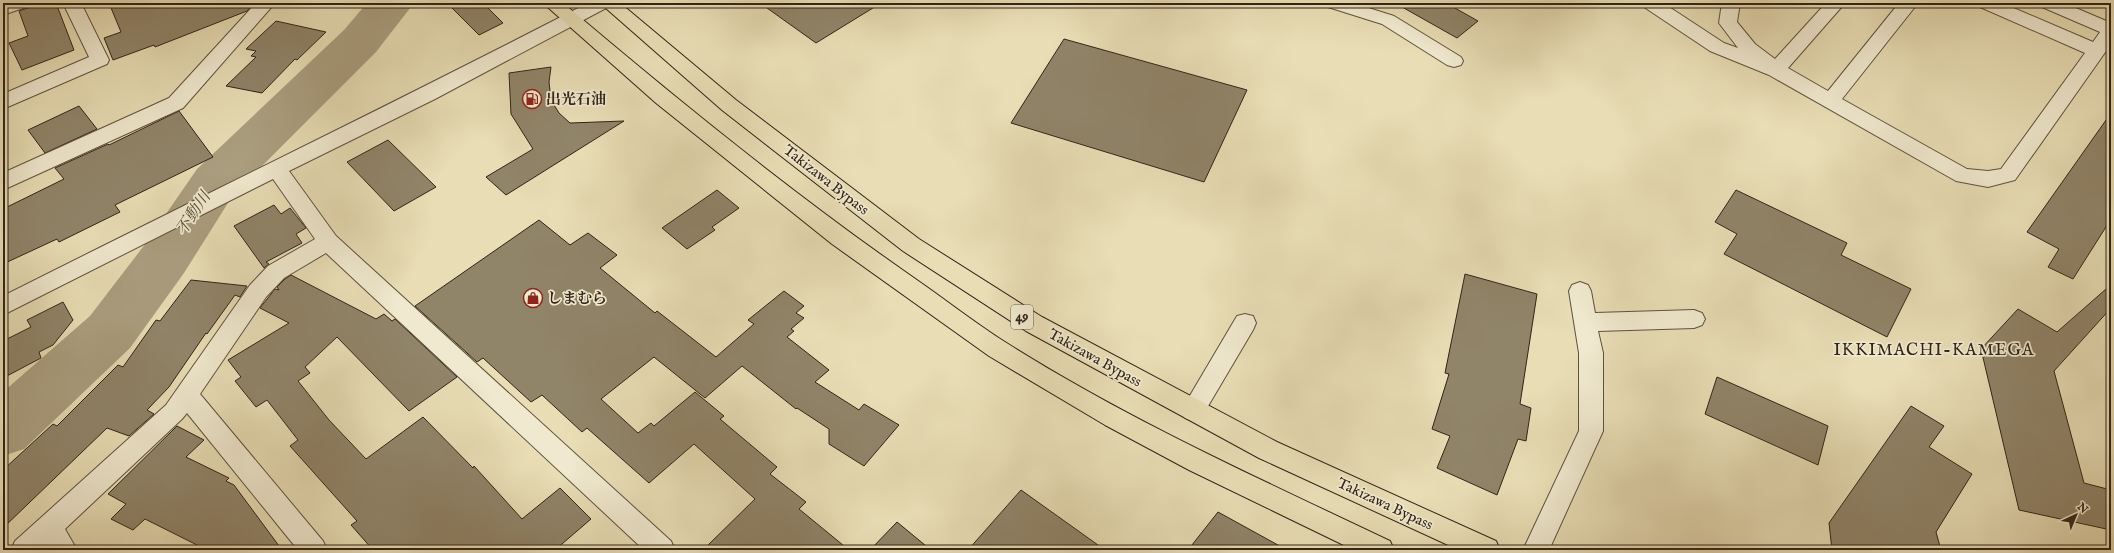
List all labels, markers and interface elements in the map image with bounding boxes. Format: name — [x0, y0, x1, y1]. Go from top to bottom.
fuel station icon: 出光石油 — [521, 88, 543, 110]
place label: 出光石油 — [546, 90, 606, 109]
street label: Takizawa Bypass — [779, 141, 873, 219]
water label: 不動川 — [172, 187, 217, 239]
shop icon: しまむら — [522, 287, 544, 309]
place label: しまむら — [547, 289, 607, 308]
road number: 49 — [1011, 305, 1033, 329]
street label: Takizawa Bypass — [1045, 325, 1145, 391]
district label: IKKIMACHI-KAMEGA — [1834, 340, 2034, 361]
street label: Takizawa Bypass — [1334, 473, 1436, 535]
north arrow — [2056, 495, 2096, 535]
text: N — [2073, 499, 2091, 517]

